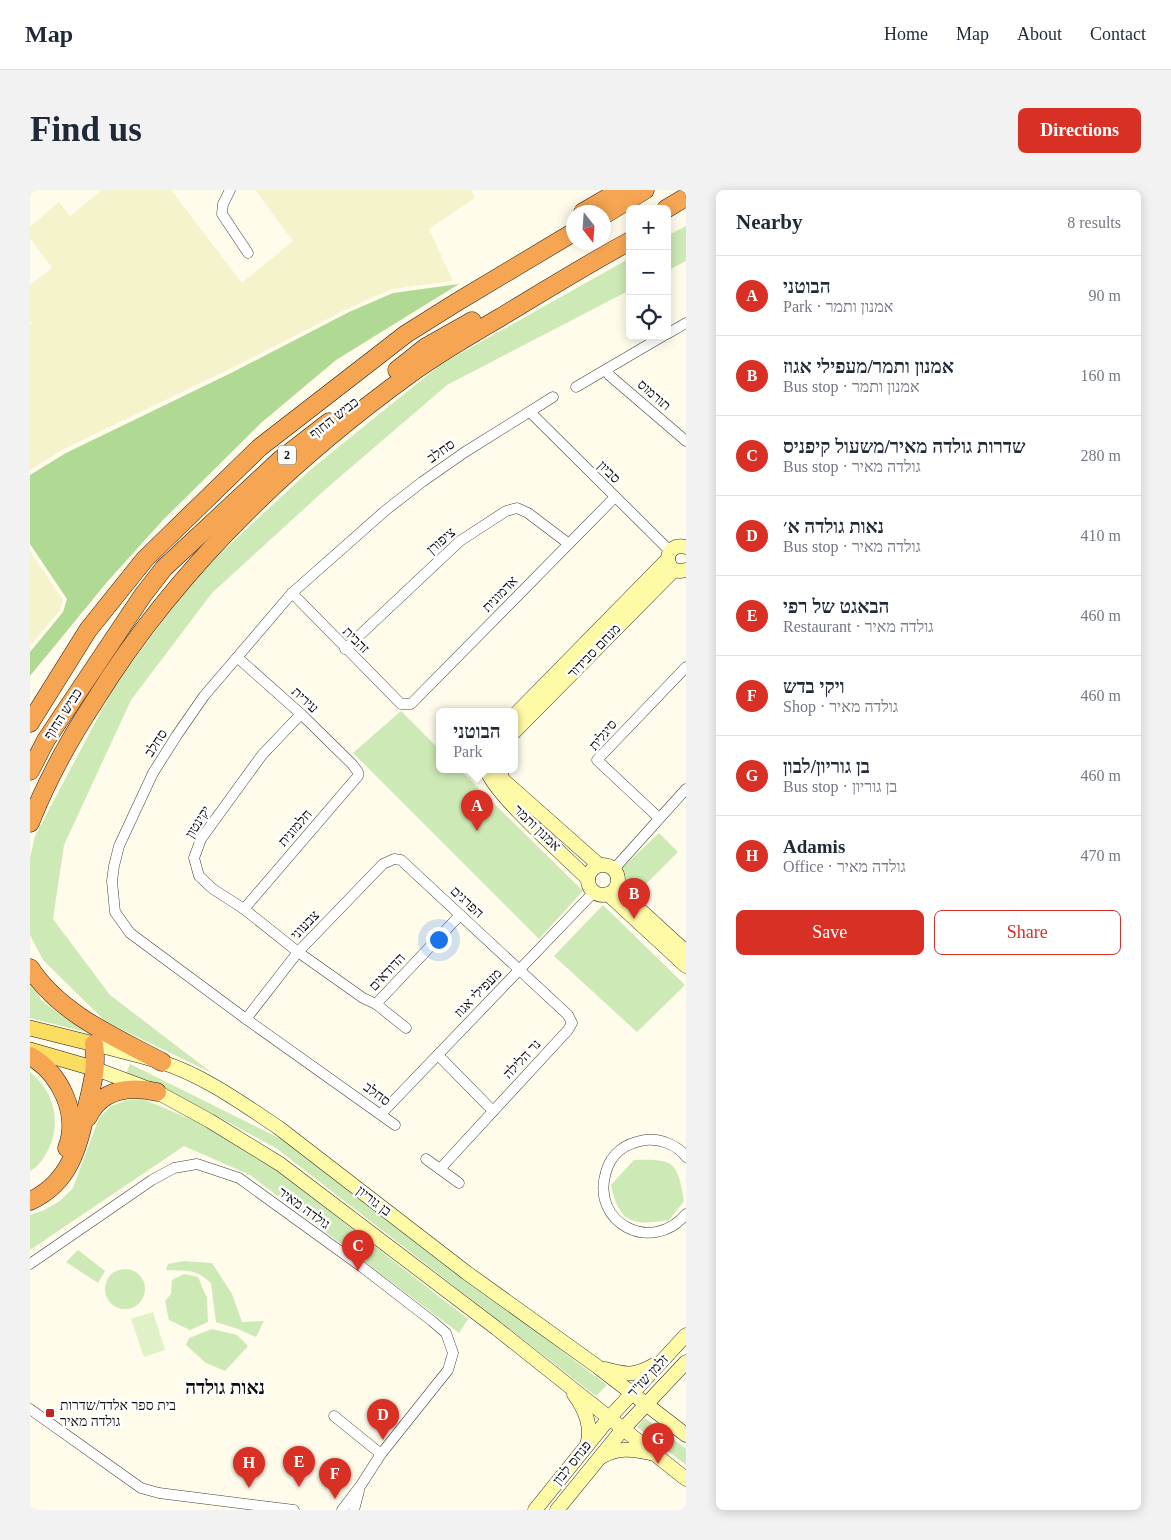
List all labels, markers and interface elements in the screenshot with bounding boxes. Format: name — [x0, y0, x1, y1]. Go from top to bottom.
text: Map — [25, 21, 73, 47]
text: Home — [884, 24, 928, 44]
text: Map — [956, 24, 989, 44]
text: About — [1017, 24, 1062, 44]
text: Contact — [1090, 24, 1146, 44]
button: Directions — [1018, 108, 1141, 153]
text: Find us — [30, 110, 142, 149]
north arrow — [566, 205, 611, 250]
map controls — [626, 205, 671, 340]
button: + — [626, 205, 671, 250]
text: Nearby — [736, 210, 803, 234]
text: 8 results — [1067, 214, 1121, 231]
button: − — [626, 250, 671, 295]
text: הבוטני — [783, 276, 831, 297]
text: A — [746, 287, 758, 304]
text: 90 m — [1089, 287, 1121, 304]
button: locate — [626, 295, 671, 340]
text: Park · אמנון ותמר — [783, 298, 893, 315]
text: אמנון ותמר/מעפילי אגוז — [783, 356, 954, 377]
text: B — [747, 367, 757, 384]
text: 160 m — [1081, 367, 1121, 384]
street label: תורמוס — [634, 377, 674, 413]
text: Bus stop · אמנון ותמר — [783, 378, 920, 395]
street label: כביש החוף — [307, 394, 362, 442]
street label: סחלב — [425, 436, 457, 466]
text: שדרות גולדה מאיר/משעול קיפניס — [783, 436, 1025, 457]
road number: 2 — [278, 446, 296, 464]
text: C — [746, 447, 758, 464]
text: 280 m — [1081, 447, 1121, 464]
street label: סביון — [595, 458, 623, 486]
text: Bus stop · גולדה מאיר — [783, 458, 921, 475]
text: נאות גולדה א׳ — [783, 516, 884, 537]
street label: ציפורן — [424, 525, 458, 557]
text: D — [746, 527, 758, 544]
text: 410 m — [1081, 527, 1121, 544]
text: Bus stop · גולדה מאיר — [783, 538, 921, 555]
street label: אדמונית — [479, 573, 521, 615]
text: הבאגט של רפי — [783, 596, 890, 617]
text: E — [747, 607, 757, 624]
text: 460 m — [1081, 607, 1121, 624]
text: Restaurant · גולדה מאיר — [783, 618, 934, 635]
street label: מנחם סבידור — [565, 621, 623, 681]
street label: זהבית — [340, 624, 372, 656]
text: ויקי בדש — [783, 676, 845, 697]
street label: עירית — [289, 684, 321, 716]
street label: כביש החוף — [41, 686, 85, 742]
text: F — [747, 687, 757, 704]
text: 460 m — [1081, 687, 1121, 704]
text: Shop · גולדה מאיר — [783, 698, 898, 715]
popup — [436, 708, 518, 773]
street label: סיגלית — [586, 717, 620, 753]
text: הבוטני — [453, 721, 501, 742]
street label: סחלב — [142, 726, 170, 759]
text: Park — [453, 743, 483, 760]
text: בן גוריון/לבון — [783, 756, 870, 777]
text: G — [746, 767, 758, 784]
text: 460 m — [1081, 767, 1121, 784]
text: Bus stop · בן גוריון — [783, 778, 897, 795]
pin: A — [461, 790, 493, 831]
street label: אמנון ותמר — [510, 802, 564, 854]
street label: יקינטון — [182, 803, 214, 841]
street label: חלמונית — [275, 807, 315, 849]
text: Adamis — [783, 836, 845, 857]
text: H — [746, 847, 758, 864]
text: 470 m — [1081, 847, 1121, 864]
text: Office · גולדה מאיר — [783, 858, 906, 875]
pin: B — [618, 878, 650, 919]
street label: הפרגים — [448, 883, 486, 921]
street label: צבעוני — [288, 908, 322, 942]
button: Save — [736, 910, 924, 955]
button: Share — [934, 910, 1121, 955]
your location — [426, 927, 452, 953]
street label: הדודאים — [366, 950, 408, 994]
street label: מעפילי אגוז — [451, 966, 505, 1020]
street label: נר הלילה — [500, 1036, 544, 1082]
street label: סחלב — [361, 1079, 393, 1109]
street label: בן גוריון — [354, 1183, 394, 1219]
street label: גולדה מאיר — [275, 1184, 333, 1232]
pin: C — [342, 1230, 374, 1271]
street label: זלמן שז"ר — [625, 1352, 671, 1400]
district label: נאות גולדה — [185, 1377, 265, 1398]
place label: בית ספר אלדד/שדרות גולדה מאיר — [60, 1398, 176, 1429]
pin: D — [367, 1399, 399, 1440]
marker: בית ספר אלדד/שדרות גולדה מאיר — [44, 1407, 56, 1419]
pin: G — [642, 1423, 674, 1464]
street label: פנחס לבון — [550, 1438, 594, 1488]
pin: E — [283, 1446, 315, 1487]
pin: H — [233, 1447, 265, 1488]
pin: F — [319, 1458, 351, 1499]

